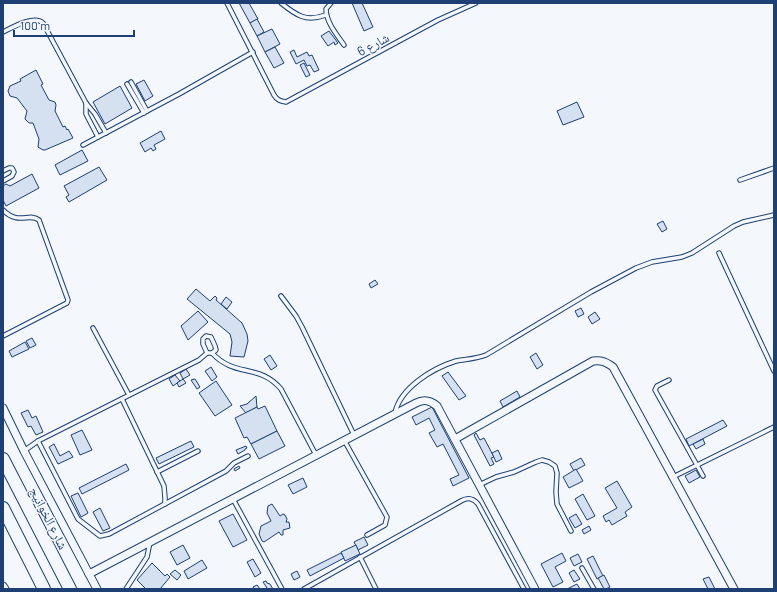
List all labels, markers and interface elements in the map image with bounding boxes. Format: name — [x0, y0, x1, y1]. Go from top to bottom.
scale bar — [14, 12, 134, 38]
text: 100 m — [20, 18, 50, 32]
street label: شارع 6 — [354, 29, 393, 61]
street label: شارع الخوانيج — [25, 484, 72, 553]

